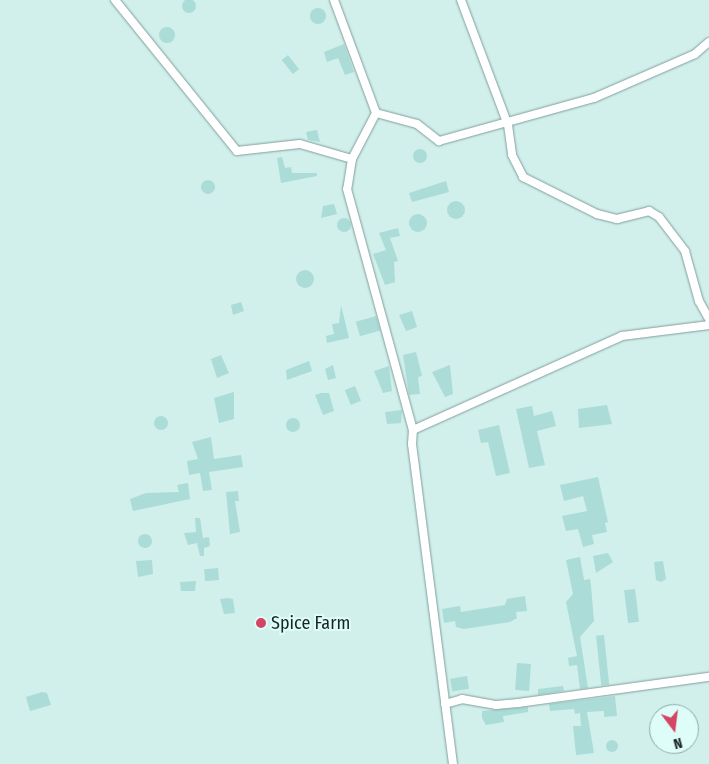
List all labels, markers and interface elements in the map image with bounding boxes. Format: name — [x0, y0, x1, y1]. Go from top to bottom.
place label: Spice Farm — [271, 612, 350, 634]
marker: Spice Farm — [255, 617, 267, 629]
north arrow — [649, 704, 699, 754]
text: N — [672, 734, 684, 752]

